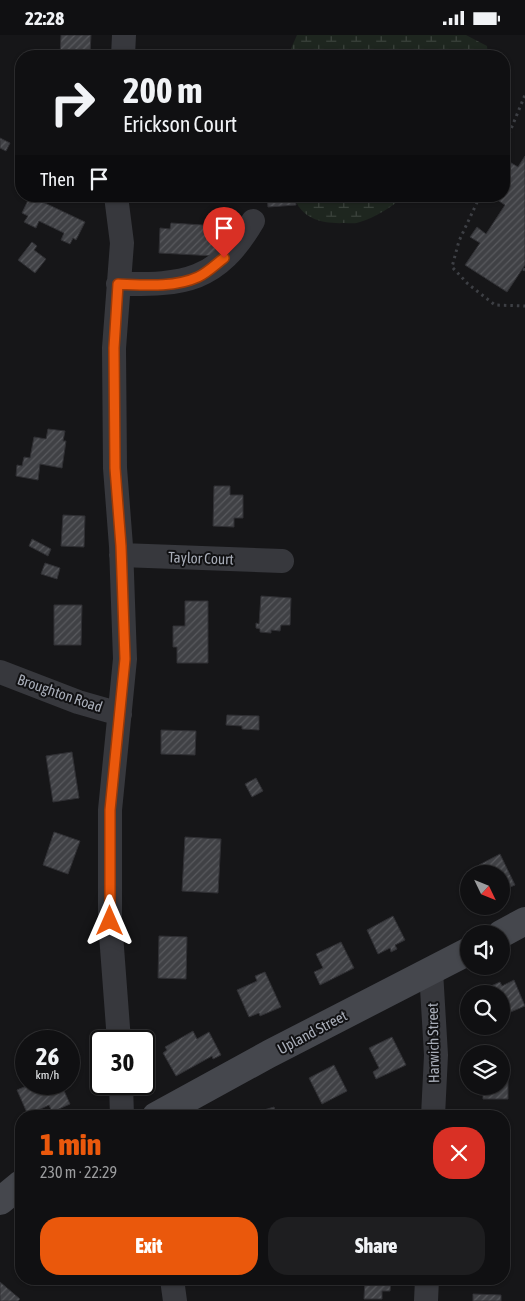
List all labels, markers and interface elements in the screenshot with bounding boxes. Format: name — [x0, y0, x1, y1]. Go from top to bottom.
text: 22:28 — [25, 7, 64, 29]
icon: right — [40, 70, 105, 135]
text: 200 m — [123, 70, 202, 110]
text: Erickson Court — [123, 111, 237, 137]
icon: arrive — [85, 165, 113, 193]
text: Then — [40, 168, 75, 190]
pin — [203, 207, 245, 258]
icon: arrive — [210, 214, 238, 242]
street label: Taylor Court — [168, 548, 234, 568]
street label: Broughton Road — [15, 671, 105, 715]
north arrow — [460, 865, 510, 915]
map controls — [460, 865, 510, 1095]
position arrow — [83, 894, 135, 946]
button: sound — [460, 925, 510, 975]
button: search — [460, 985, 510, 1035]
street label: Harwich Street — [424, 1003, 442, 1083]
street label: Upland Street — [274, 1007, 350, 1057]
speed limit sign: 30 — [90, 1030, 155, 1095]
text: 26 — [36, 1042, 59, 1070]
button: layers — [460, 1045, 510, 1095]
text: km/h — [36, 1068, 59, 1082]
text: 1 min — [40, 1127, 101, 1161]
button: close — [433, 1127, 485, 1179]
text: 230 m · 22:29 — [40, 1163, 117, 1181]
button: Exit — [40, 1217, 258, 1275]
button: Share — [268, 1217, 485, 1275]

